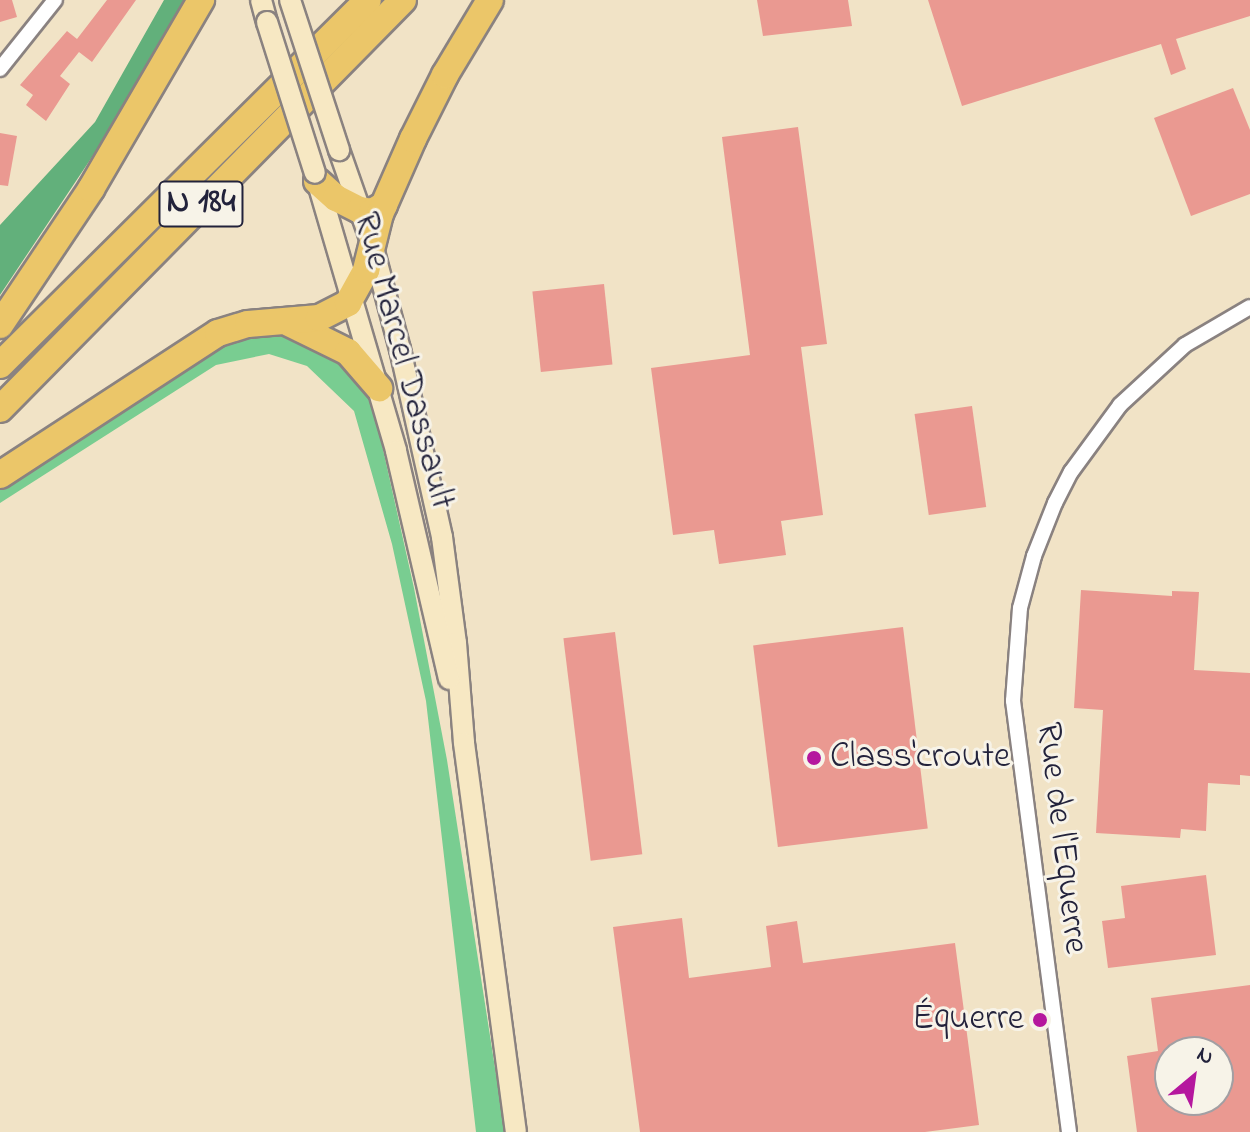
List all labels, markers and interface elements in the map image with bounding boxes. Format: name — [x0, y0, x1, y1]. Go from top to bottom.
road number: N 184 — [157, 174, 245, 234]
street label: Rue Marcel Dassault — [343, 208, 463, 514]
street label: Rue de l'Equerre — [1025, 720, 1097, 956]
place label: Class'croute — [830, 736, 1010, 780]
marker: Class'croute — [805, 749, 823, 767]
place label: Équerre — [912, 998, 1024, 1042]
marker: Équerre — [1031, 1011, 1049, 1029]
north arrow — [1154, 1036, 1234, 1116]
text: N — [1190, 1039, 1219, 1074]

